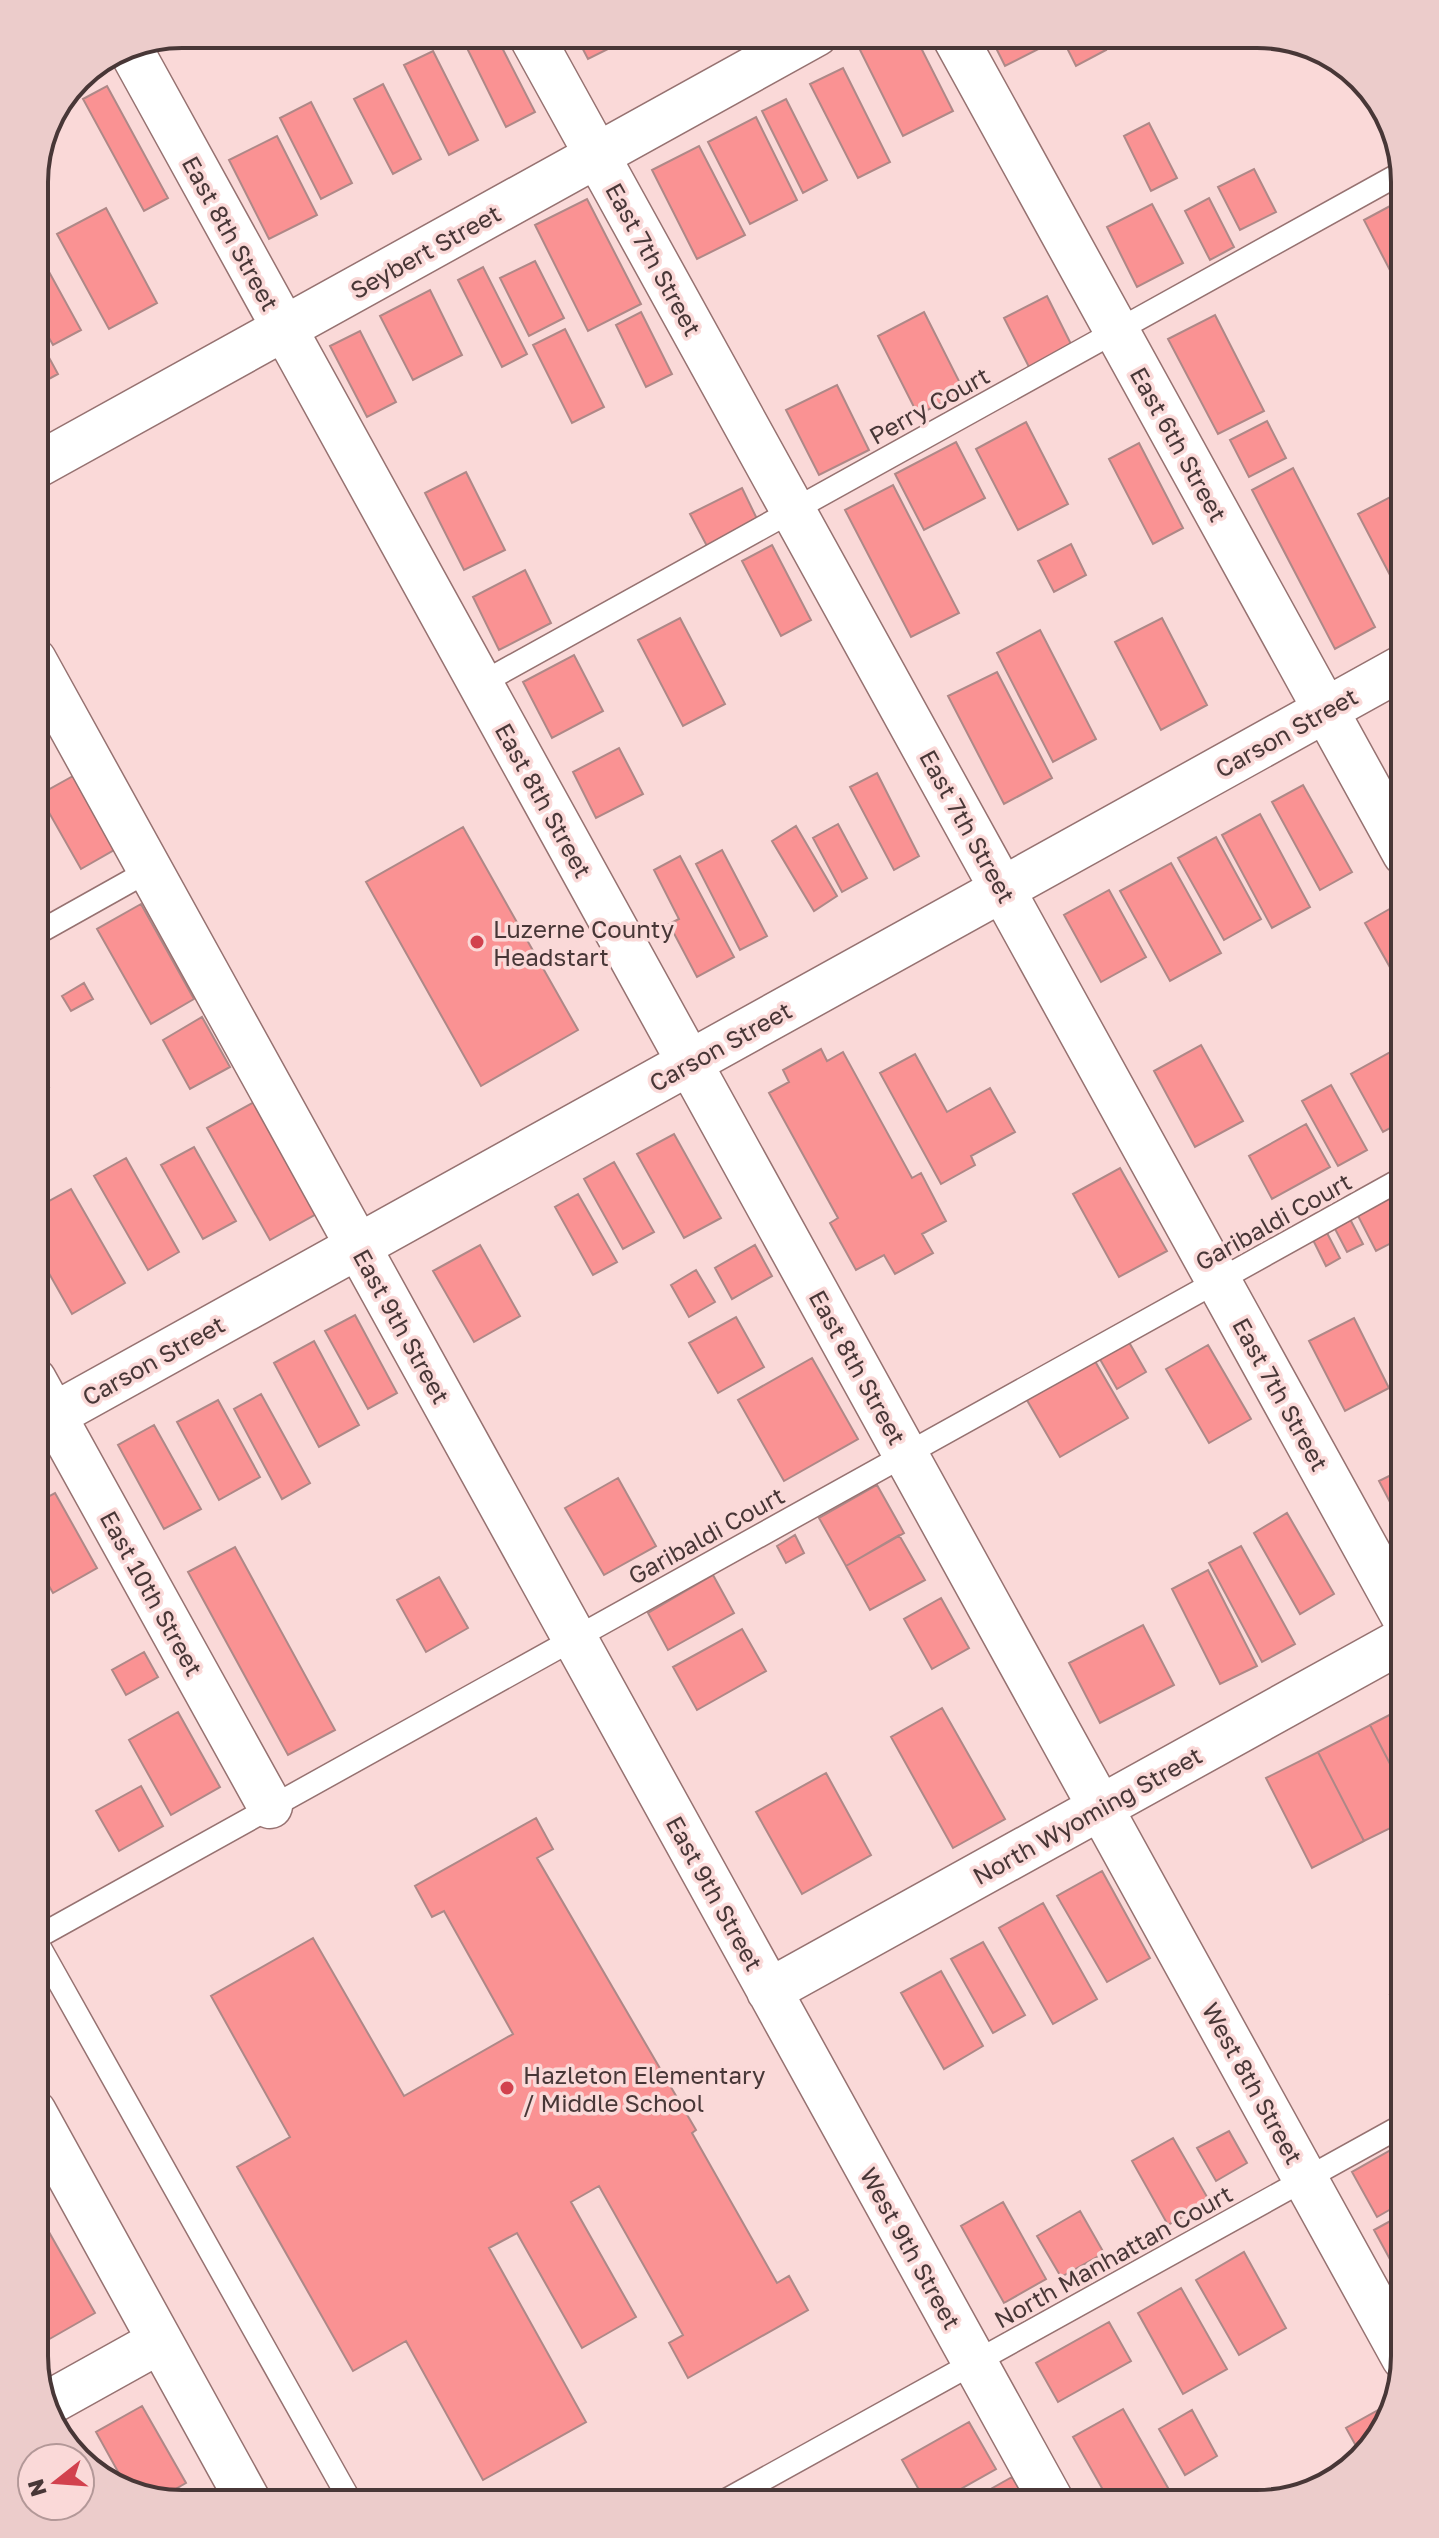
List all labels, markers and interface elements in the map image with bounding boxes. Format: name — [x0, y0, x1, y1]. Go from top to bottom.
street label: East 8th Street — [177, 151, 285, 315]
street label: East 7th Street — [600, 177, 708, 341]
street label: Seybert Street — [345, 198, 505, 304]
street label: Perry Court — [864, 360, 994, 450]
street label: East 6th Street — [1125, 362, 1233, 526]
street label: Carson Street — [1210, 681, 1362, 783]
street label: East 8th Street — [490, 718, 598, 882]
street label: East 7th Street — [914, 744, 1022, 908]
place label: Luzerne County Headstart — [493, 914, 674, 971]
marker: Luzerne County Headstart — [468, 933, 486, 951]
street label: Carson Street — [644, 995, 796, 1097]
street label: Garibaldi Court — [1190, 1166, 1356, 1276]
street label: East 9th Street — [348, 1244, 456, 1408]
street label: East 8th Street — [804, 1285, 912, 1449]
street label: Carson Street — [77, 1309, 229, 1411]
street label: East 7th Street — [1227, 1312, 1335, 1476]
street label: Garibaldi Court — [623, 1480, 789, 1590]
street label: East 10th Street — [95, 1505, 209, 1681]
street label: North Wyoming Street — [967, 1740, 1207, 1890]
street label: East 9th Street — [661, 1811, 769, 1975]
street label: West 8th Street — [1197, 1997, 1309, 2169]
place label: Hazleton Elementary / Middle School — [523, 2060, 766, 2117]
marker: Hazleton Elementary / Middle School — [498, 2079, 516, 2097]
street label: West 9th Street — [855, 2162, 967, 2334]
street label: North Manhattan Court — [989, 2178, 1237, 2334]
north arrow — [16, 2442, 96, 2522]
text: N — [21, 2476, 52, 2500]

